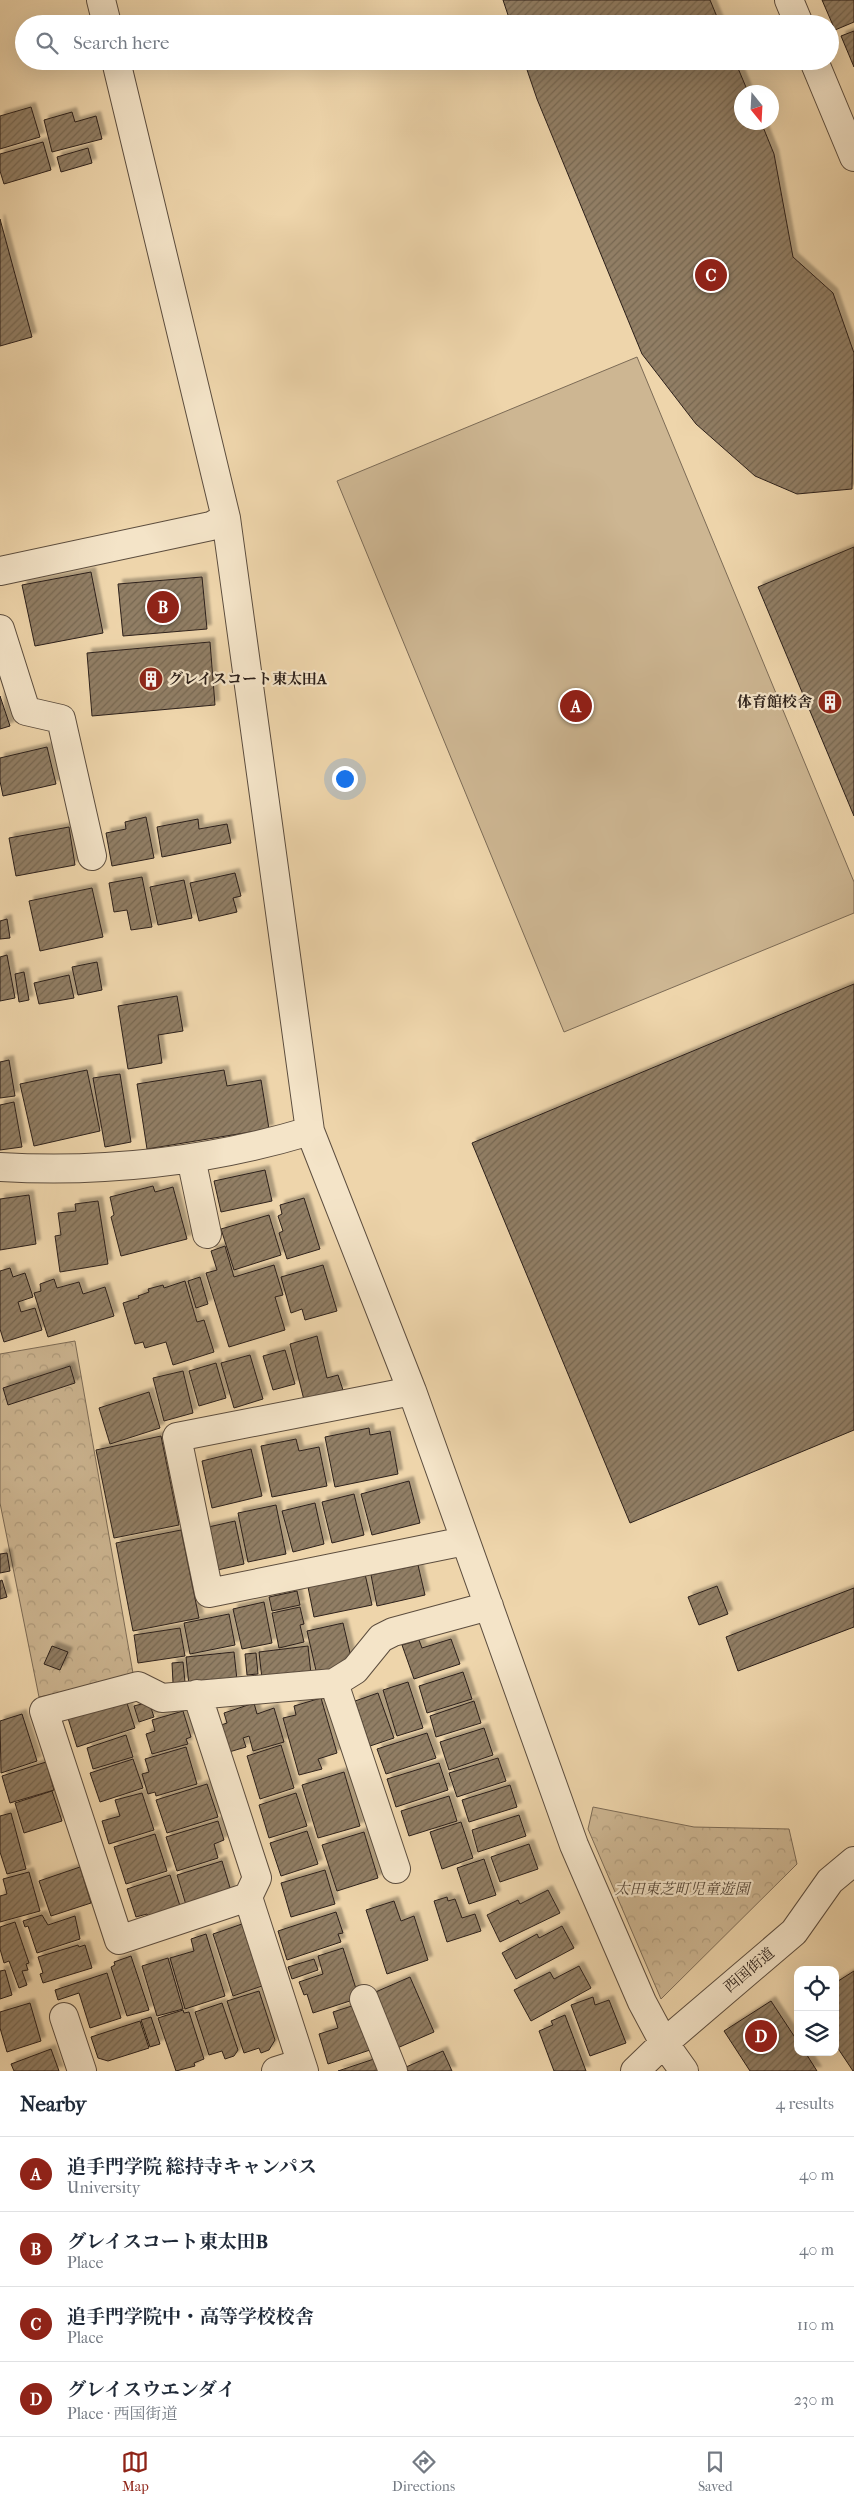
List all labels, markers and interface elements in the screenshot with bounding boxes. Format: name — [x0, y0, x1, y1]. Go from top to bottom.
search box — [15, 15, 839, 70]
icon: search — [33, 29, 61, 57]
text: Search here — [73, 32, 169, 54]
north arrow — [734, 85, 779, 130]
pin: C — [695, 256, 727, 294]
pin: B — [147, 588, 179, 626]
building icon: グレイスコート東太田A — [138, 666, 164, 692]
place label: グレイスコート東太田A — [168, 670, 328, 688]
pin: A — [560, 687, 592, 725]
building icon: 体育館校舎 — [817, 689, 843, 715]
place label: 体育館校舎 — [737, 693, 813, 711]
your location — [332, 766, 358, 792]
park label: 太田東芝町児童遊園 — [614, 1880, 752, 1898]
street label: 西国街道 — [720, 1944, 778, 1996]
map controls — [794, 1966, 839, 2056]
button: locate — [794, 1966, 839, 2011]
button: layers — [794, 2011, 839, 2056]
pin: D — [745, 2017, 777, 2055]
text: Nearby — [20, 2092, 86, 2116]
text: 4 results — [776, 2094, 834, 2113]
text: 追手門学院 総持寺キャンパス — [67, 2156, 317, 2178]
text: A — [31, 2165, 41, 2184]
text: 40 m — [799, 2165, 834, 2184]
text: University — [67, 2178, 140, 2197]
text: グレイスコート東太田B — [67, 2231, 268, 2253]
text: B — [31, 2240, 41, 2259]
text: 40 m — [799, 2240, 834, 2259]
text: Place — [67, 2253, 103, 2272]
text: 追手門学院中・高等学校校舎 — [67, 2306, 314, 2328]
text: C — [31, 2315, 41, 2334]
text: 110 m — [797, 2315, 834, 2334]
text: Place — [67, 2328, 103, 2347]
text: グレイスウエンダイ — [67, 2379, 236, 2401]
text: D — [30, 2390, 42, 2409]
text: 230 m — [794, 2390, 834, 2409]
text: Place · 西国街道 — [67, 2404, 178, 2423]
tab: Map — [121, 2448, 149, 2495]
tab: Directions — [392, 2448, 455, 2495]
tab: Saved — [698, 2448, 733, 2495]

